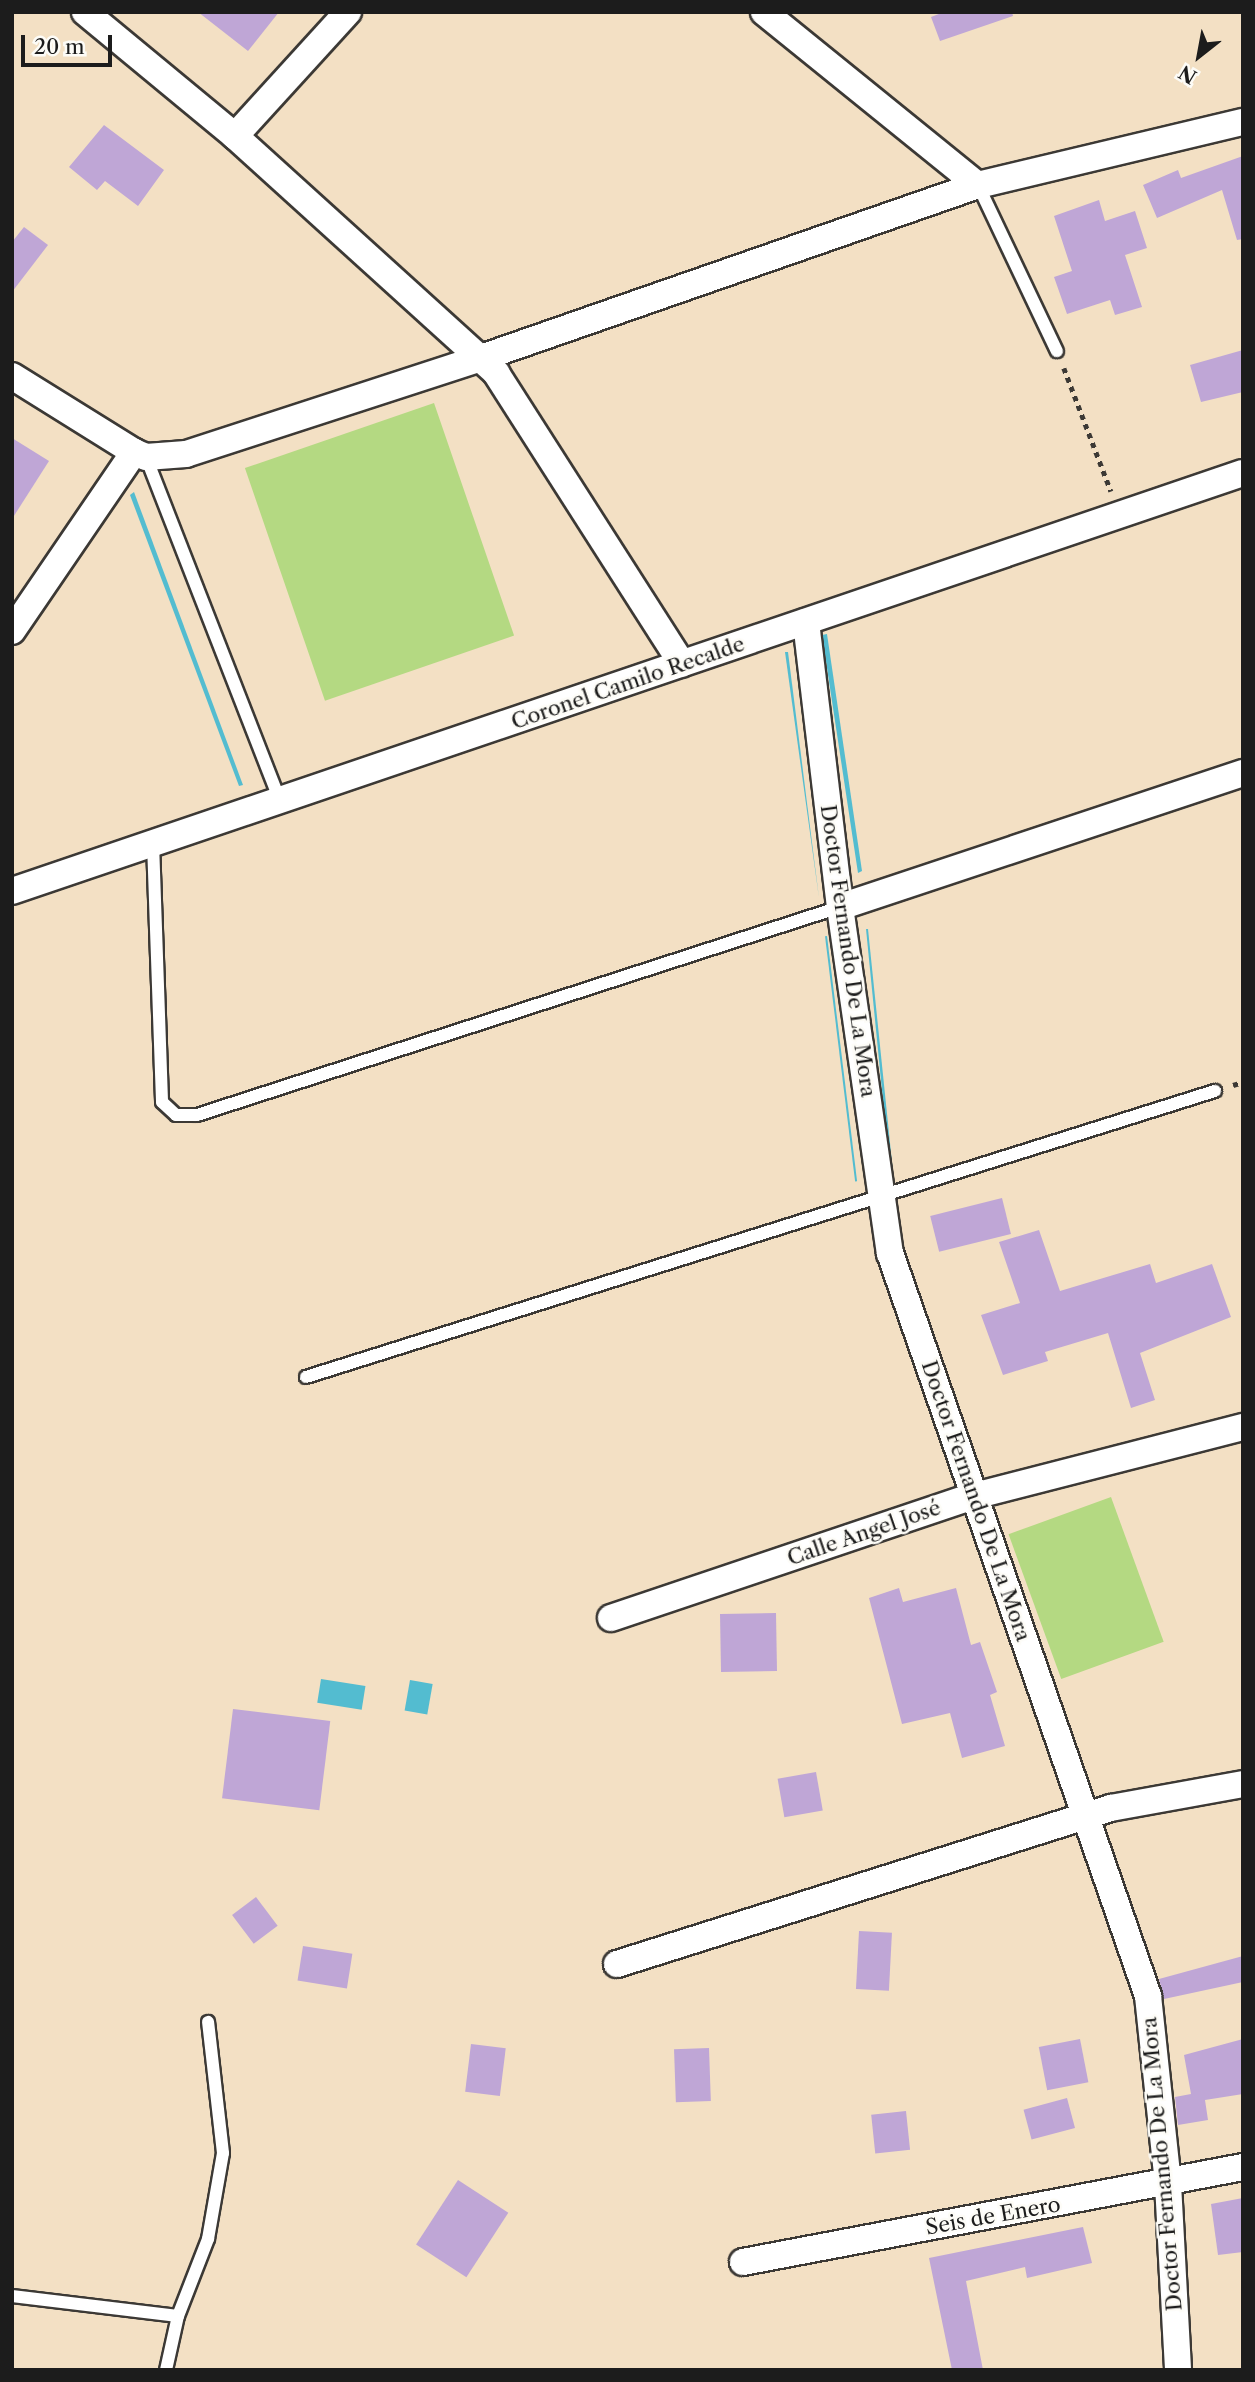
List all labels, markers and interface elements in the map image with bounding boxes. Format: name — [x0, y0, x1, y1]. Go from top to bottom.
scale bar — [24, 21, 116, 65]
north arrow — [1164, 21, 1234, 91]
text: 20 m — [34, 34, 85, 59]
text: N — [1175, 60, 1201, 89]
street label: Coronel Camilo Recalde — [508, 631, 748, 735]
street label: Doctor Fernando De La Mora — [815, 803, 881, 1099]
street label: Doctor Fernando De La Mora — [916, 1357, 1036, 1645]
street label: Calle Angel José — [784, 1495, 944, 1571]
street label: Doctor Fernando De La Mora — [1137, 2016, 1187, 2312]
street label: Seis de Enero — [924, 2192, 1062, 2240]

